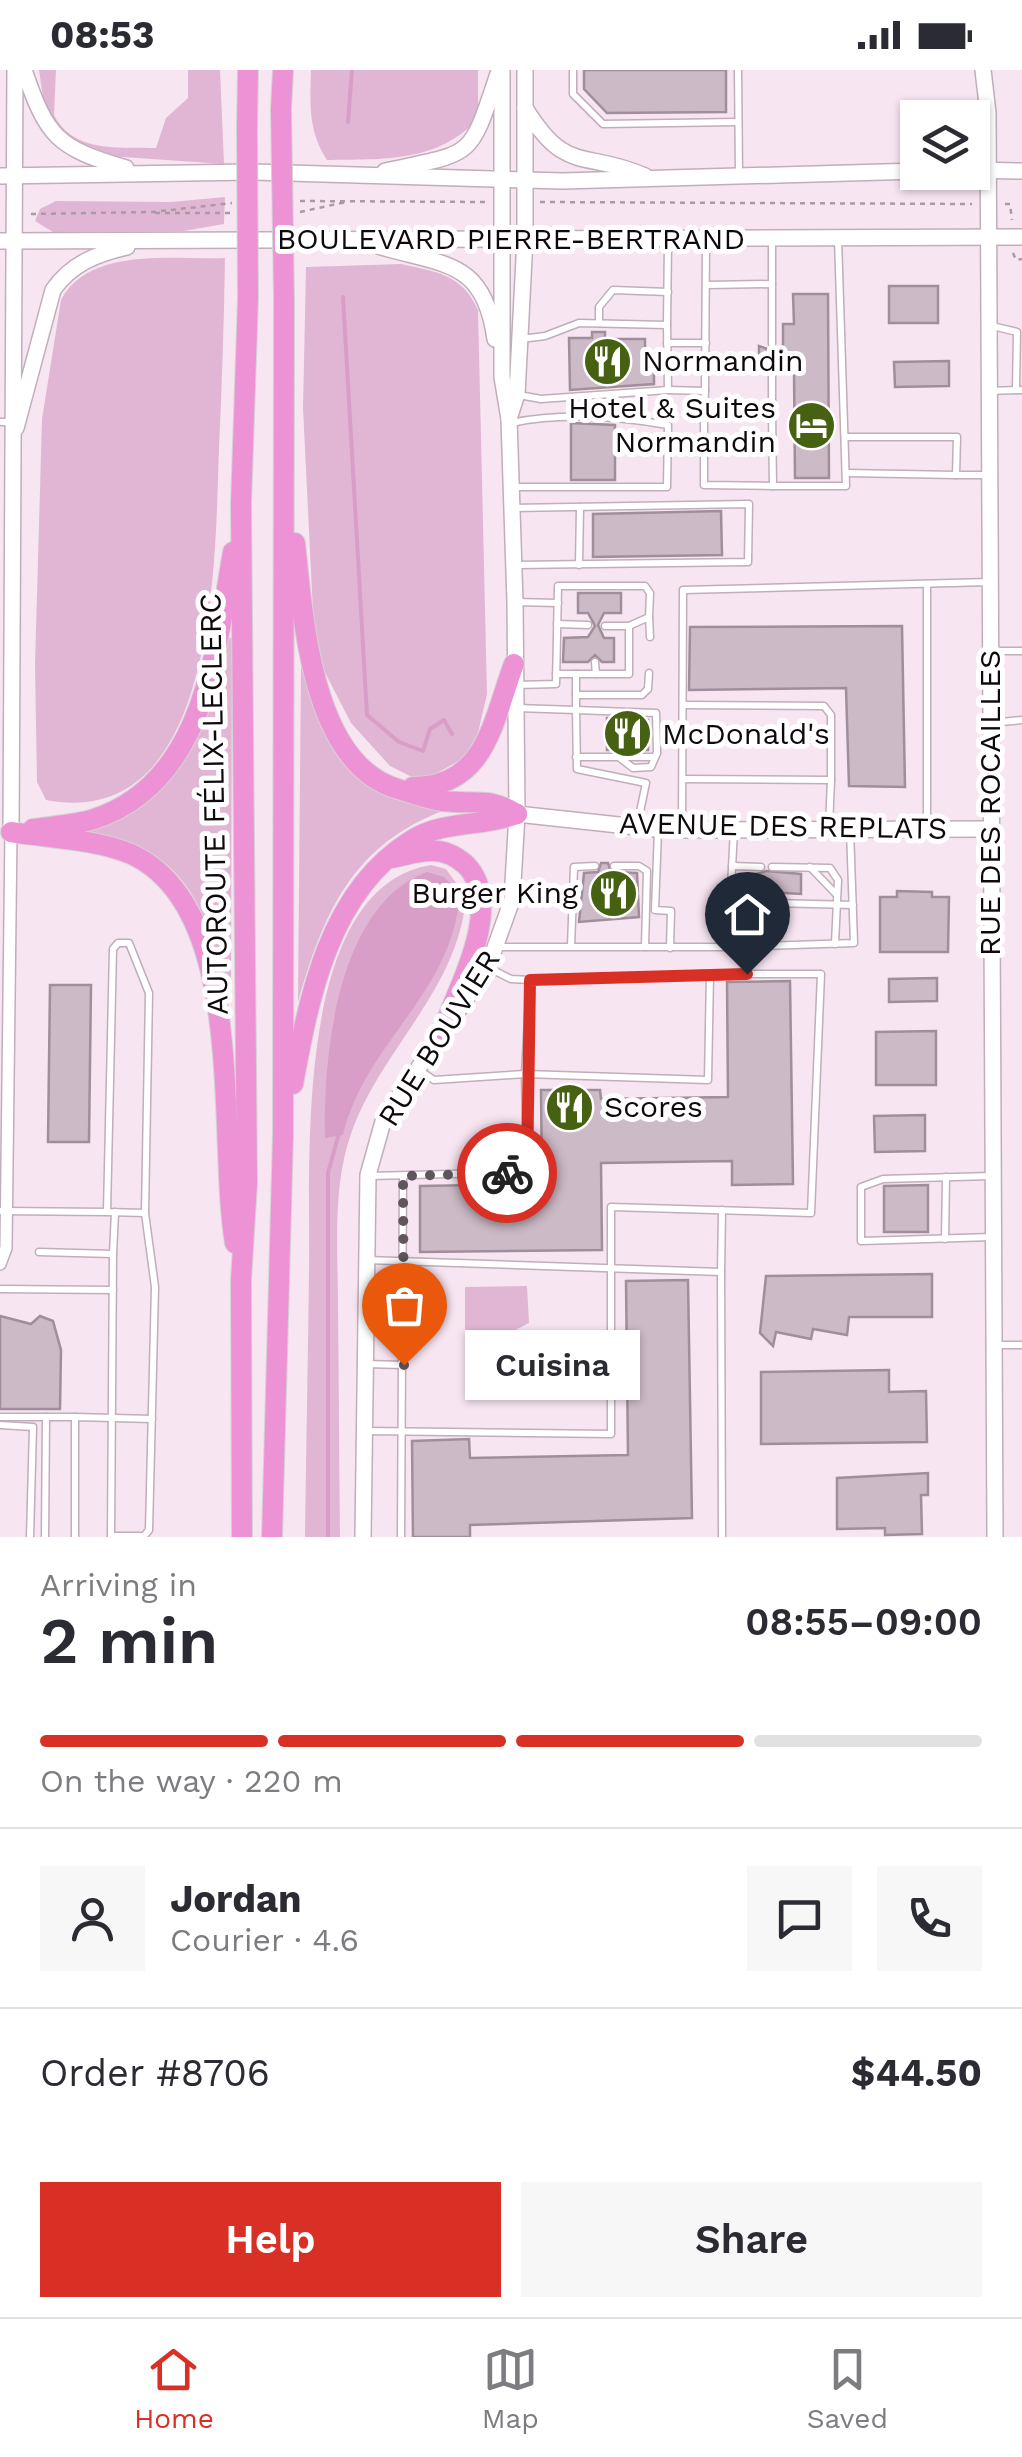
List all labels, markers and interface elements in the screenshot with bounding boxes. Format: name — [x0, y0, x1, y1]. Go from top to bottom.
text: 08:53 — [50, 13, 154, 57]
map controls — [900, 100, 990, 190]
button: layers — [900, 100, 990, 190]
street label: BOULEVARD PIERRE-BERTRAND — [277, 221, 745, 256]
restaurant icon: Normandin — [581, 335, 633, 387]
place label: Normandin — [642, 343, 804, 378]
place label: Hotel & Suites Normandin — [568, 390, 776, 459]
hotel icon: Hotel & Suites Normandin — [785, 399, 837, 451]
street label: AUTOROUTE FÉLIX-LECLERC — [192, 593, 235, 1015]
street label: RUE DES ROCAILLES — [972, 650, 1007, 956]
restaurant icon: McDonald's — [601, 708, 653, 760]
place label: McDonald's — [662, 716, 830, 751]
street label: AVENUE DES REPLATS — [619, 805, 947, 846]
restaurant icon: Burger King — [587, 867, 639, 919]
pin — [705, 872, 790, 975]
place label: Burger King — [411, 875, 578, 910]
icon: home — [720, 887, 775, 942]
street label: RUE BOUVIER — [370, 943, 507, 1132]
restaurant icon: Scores — [543, 1081, 595, 1133]
place label: Scores — [604, 1089, 703, 1124]
courier — [457, 1123, 557, 1223]
icon: bike — [480, 1146, 535, 1201]
pin — [362, 1263, 447, 1366]
icon: bag — [377, 1278, 432, 1333]
callout: Cuisina — [464, 1330, 639, 1400]
text: Cuisina — [495, 1346, 610, 1384]
text: Arriving in — [40, 1566, 197, 1604]
text: 08:55–09:00 — [745, 1600, 982, 1644]
text: 2 min — [40, 1603, 218, 1679]
text: On the way · 220 m — [40, 1762, 343, 1800]
button: person — [40, 1866, 145, 1971]
button: chat — [747, 1866, 852, 1971]
button: phone — [877, 1866, 982, 1971]
text: Jordan — [170, 1877, 302, 1921]
text: Courier · 4.6 — [170, 1921, 359, 1959]
text: Order #8706 — [40, 2051, 270, 2095]
text: $44.50 — [851, 2051, 982, 2095]
button: Help — [40, 2182, 501, 2297]
button: Share — [521, 2182, 982, 2297]
tab: Home — [134, 2342, 214, 2435]
tab: Map — [482, 2342, 539, 2435]
tab: Saved — [807, 2342, 888, 2435]

